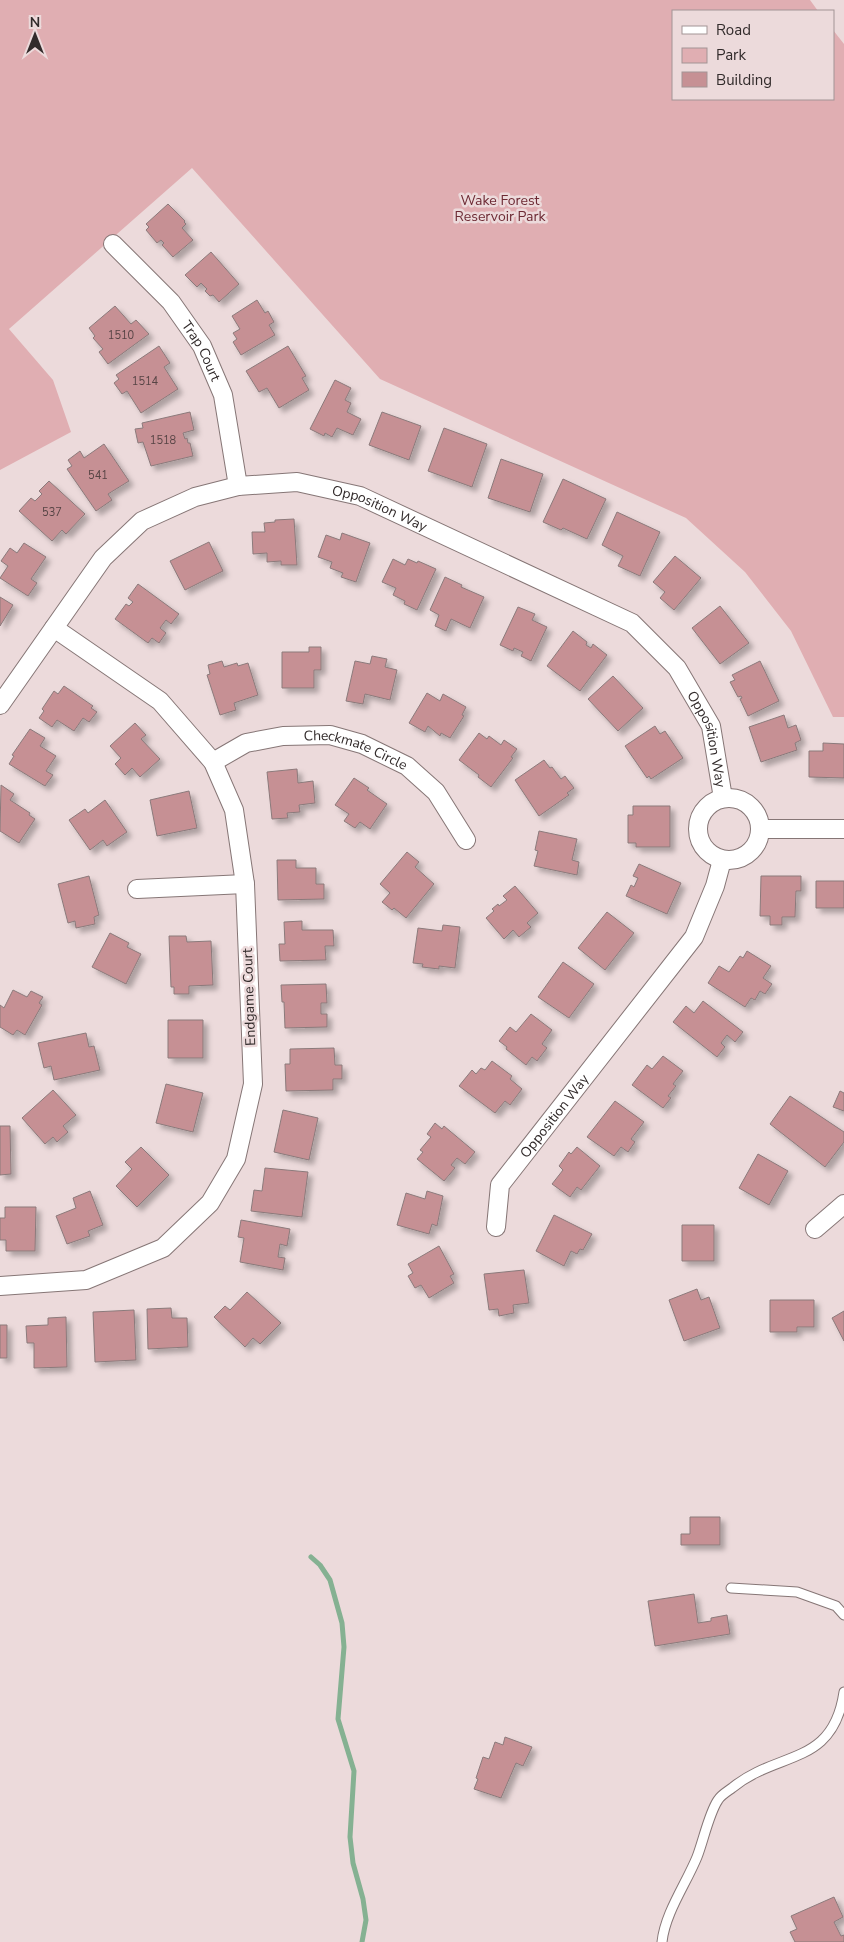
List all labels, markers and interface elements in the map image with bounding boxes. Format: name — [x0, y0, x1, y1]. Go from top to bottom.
north arrow — [10, 10, 60, 60]
legend — [672, 10, 834, 100]
text: N — [30, 13, 40, 32]
text: Road — [716, 20, 751, 40]
text: Park — [716, 45, 746, 65]
text: Building — [716, 70, 772, 90]
park label: Wake Forest Reservoir Park — [455, 191, 546, 226]
street label: Trap Court — [178, 317, 225, 384]
house number: 1510 — [108, 328, 135, 343]
house number: 1514 — [132, 374, 159, 389]
house number: 1518 — [150, 433, 177, 448]
house number: 541 — [88, 468, 108, 483]
street label: Opposition Way — [330, 481, 431, 536]
house number: 537 — [42, 505, 62, 520]
street label: Opposition Way — [683, 687, 731, 790]
street label: Checkmate Circle — [303, 725, 411, 774]
street label: Endgame Court — [238, 948, 260, 1046]
street label: Opposition Way — [515, 1069, 593, 1162]

